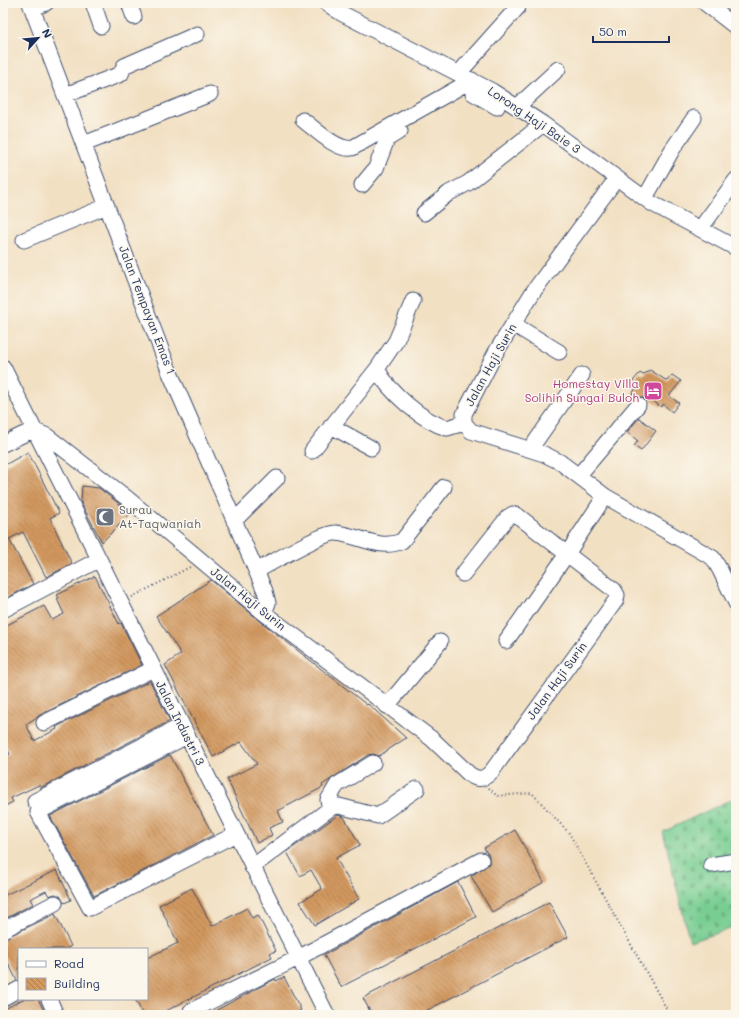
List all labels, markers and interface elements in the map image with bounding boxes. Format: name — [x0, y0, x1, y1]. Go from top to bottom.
north arrow — [18, 18, 58, 58]
scale bar — [593, 18, 669, 44]
text: 50 m — [599, 23, 627, 39]
text: N — [39, 26, 56, 40]
street label: Lorong Haji Baie 3 — [485, 82, 584, 156]
street label: Jalan Tempayan Emas 1 — [116, 243, 180, 376]
street label: Jalan Haji Surin — [461, 320, 519, 409]
place label: Homestay Villa Solihin Sungai Buloh — [525, 375, 639, 405]
hotel icon: Homestay Villa Solihin Sungai Buloh — [642, 380, 664, 402]
place label: Surau At-Taqwaniah — [119, 501, 201, 531]
mosque icon: Surau At-Taqwaniah — [94, 506, 116, 528]
street label: Jalan Haji Surin — [208, 563, 290, 633]
street label: Jalan Haji Surin — [523, 638, 590, 722]
street label: Jalan Industri 3 — [153, 678, 209, 768]
legend — [18, 948, 148, 1000]
text: Road — [54, 955, 84, 971]
text: Building — [54, 975, 100, 991]

